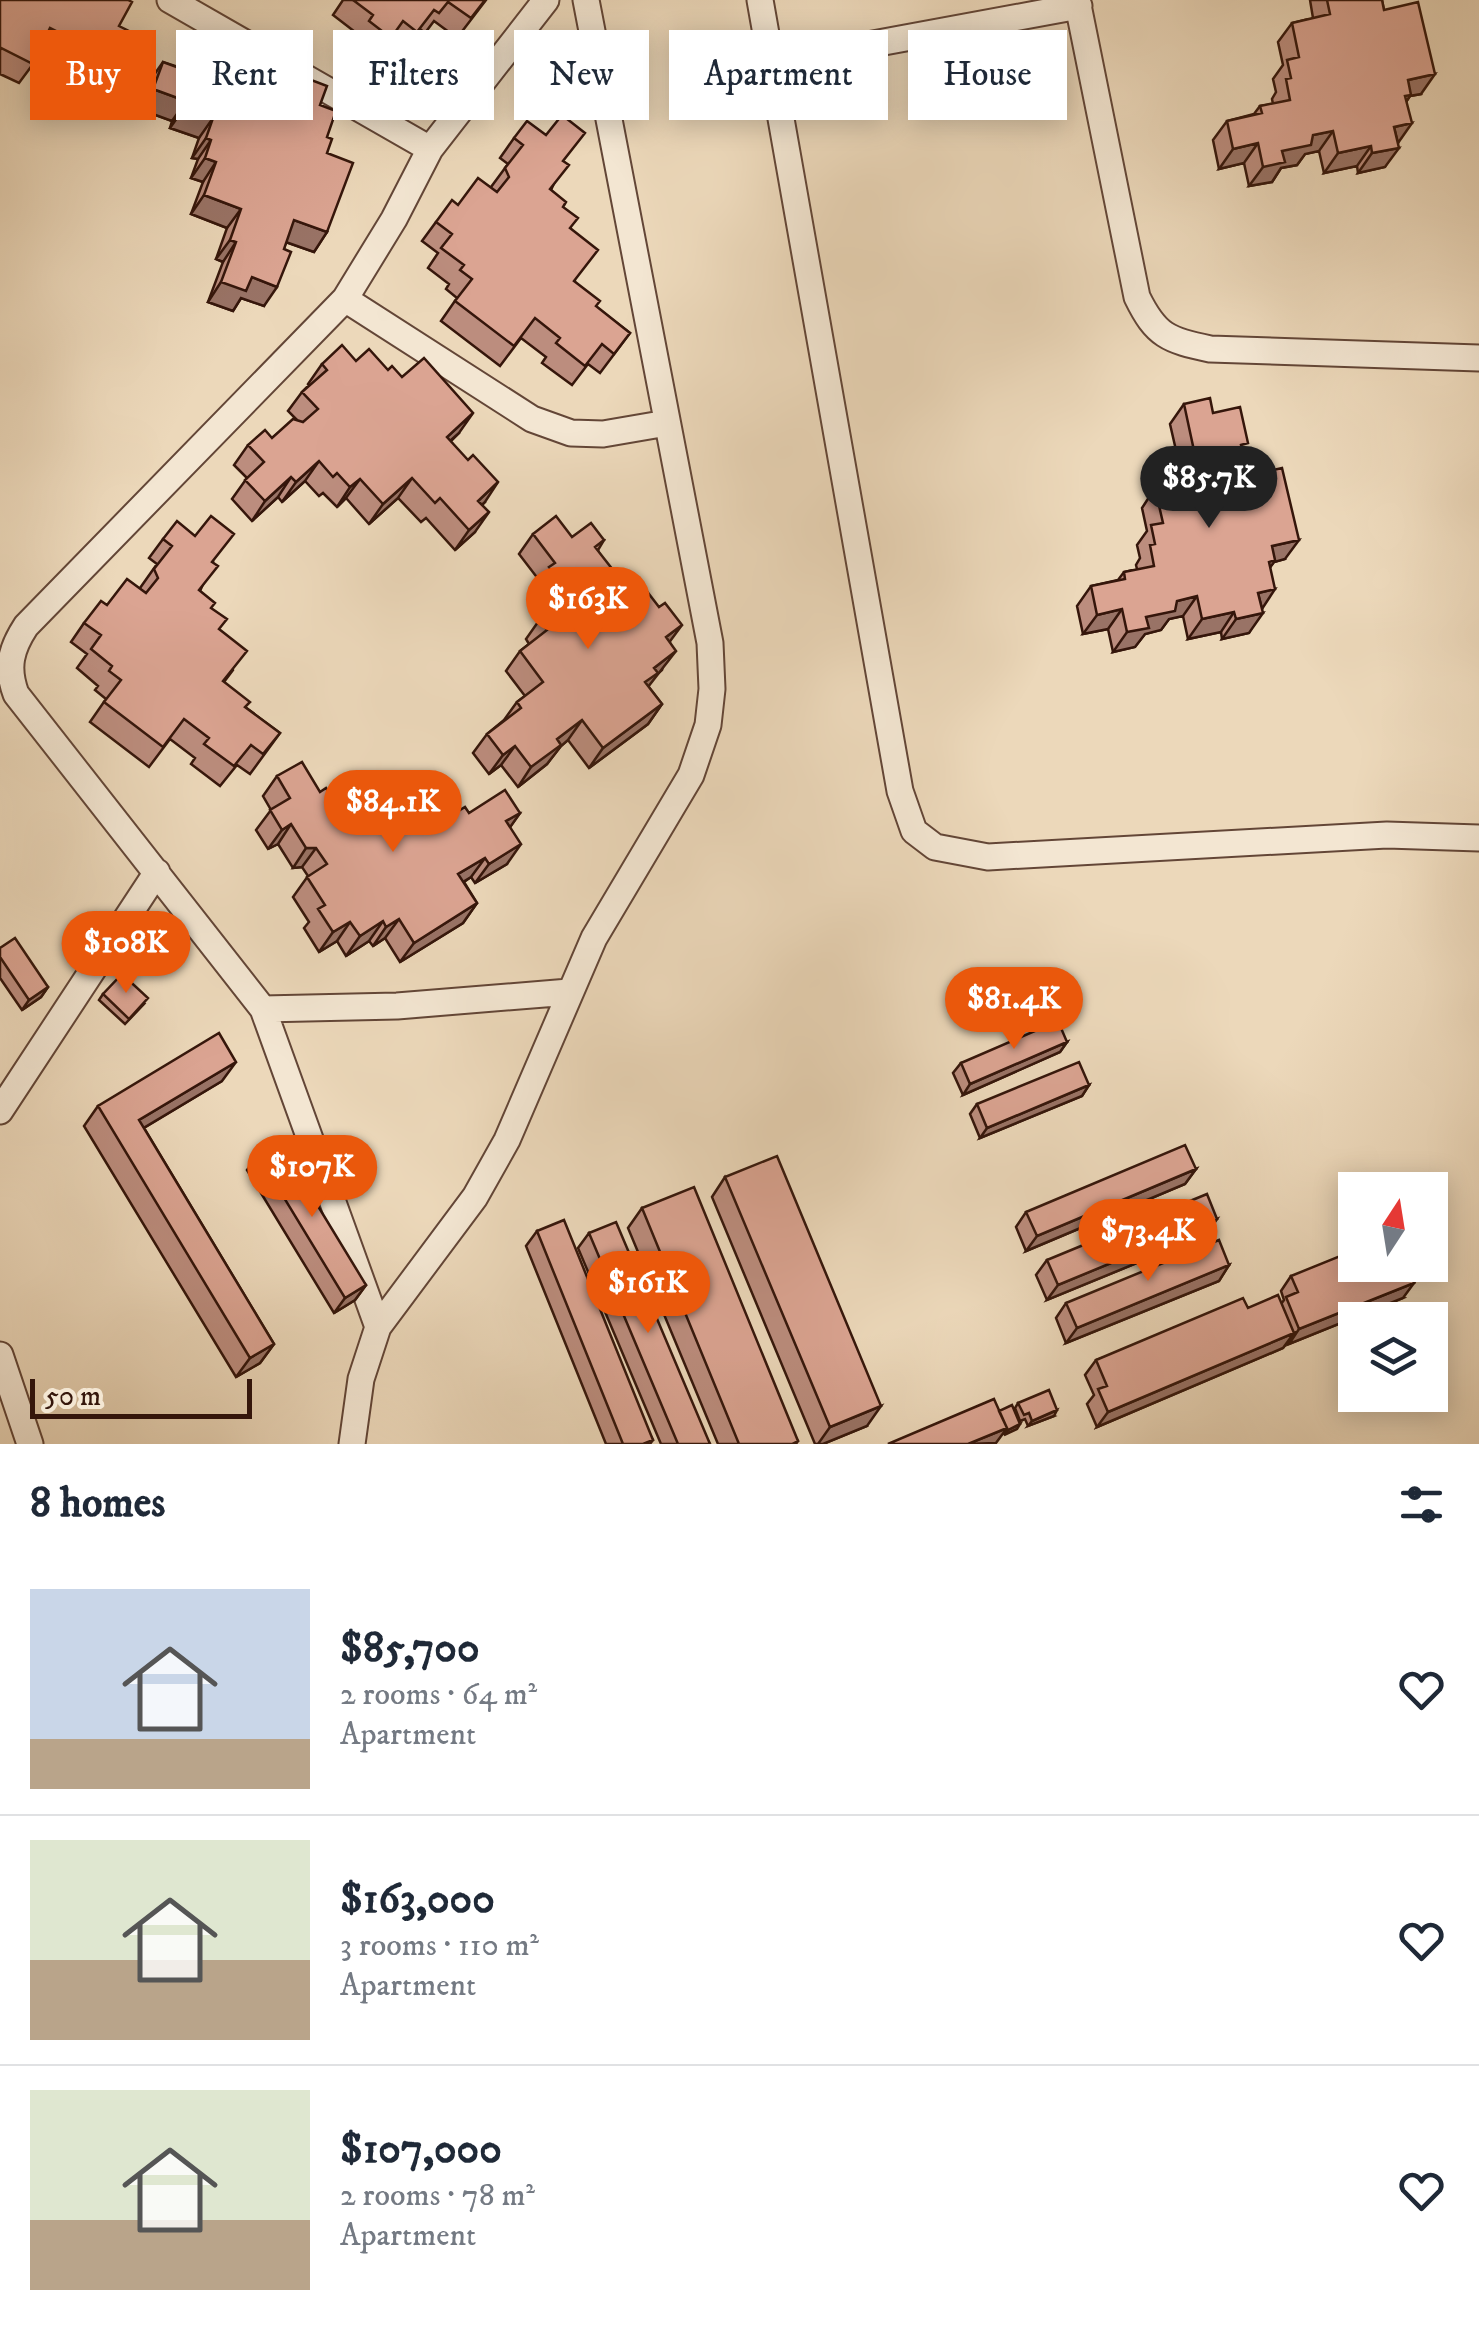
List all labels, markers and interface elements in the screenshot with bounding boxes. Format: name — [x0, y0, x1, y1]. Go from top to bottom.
chip: Buy — [30, 30, 156, 120]
chip: Rent — [176, 30, 313, 120]
chip: Filters — [333, 30, 494, 120]
chip: New — [514, 30, 649, 120]
chip: Apartment — [669, 30, 888, 120]
chip: House — [908, 30, 1067, 120]
pin: $85.7K — [1128, 446, 1290, 531]
text: $85.7K — [1162, 458, 1256, 498]
pin: $163K — [518, 567, 658, 652]
text: $163K — [548, 579, 628, 619]
pin: $84.1K — [312, 770, 474, 855]
text: $84.1K — [346, 782, 440, 822]
pin: $108K — [56, 911, 196, 996]
text: $108K — [84, 923, 168, 963]
pin: $81.4K — [933, 967, 1095, 1052]
text: $81.4K — [967, 979, 1061, 1019]
pin: $107K — [242, 1135, 382, 1220]
text: $107K — [269, 1147, 355, 1187]
north arrow — [1338, 1172, 1448, 1282]
map controls — [1338, 1172, 1448, 1412]
pin: $73.4K — [1067, 1199, 1229, 1284]
text: $73.4K — [1100, 1211, 1196, 1251]
pin: $161K — [578, 1251, 718, 1336]
text: $161K — [608, 1263, 688, 1303]
button: layers — [1338, 1302, 1448, 1412]
scale bar — [30, 1374, 252, 1418]
text: 50 m — [45, 1379, 101, 1414]
icon: filters — [1394, 1477, 1449, 1532]
text: 8 homes — [30, 1478, 165, 1530]
text: $85,700 — [340, 1623, 480, 1675]
icon: home — [110, 1629, 230, 1749]
icon: heart — [1394, 1662, 1449, 1717]
text: 2 rooms · 64 m² — [340, 1675, 537, 1715]
text: Apartment — [340, 1715, 476, 1755]
text: $163,000 — [340, 1874, 495, 1926]
icon: home — [110, 1880, 230, 2000]
icon: heart — [1394, 1913, 1449, 1968]
text: 3 rooms · 110 m² — [340, 1926, 539, 1966]
text: Apartment — [340, 1966, 476, 2006]
text: $107,000 — [340, 2124, 502, 2176]
icon: home — [110, 2130, 230, 2250]
icon: heart — [1394, 2163, 1449, 2218]
text: 2 rooms · 78 m² — [340, 2176, 535, 2216]
text: Apartment — [340, 2216, 476, 2256]

